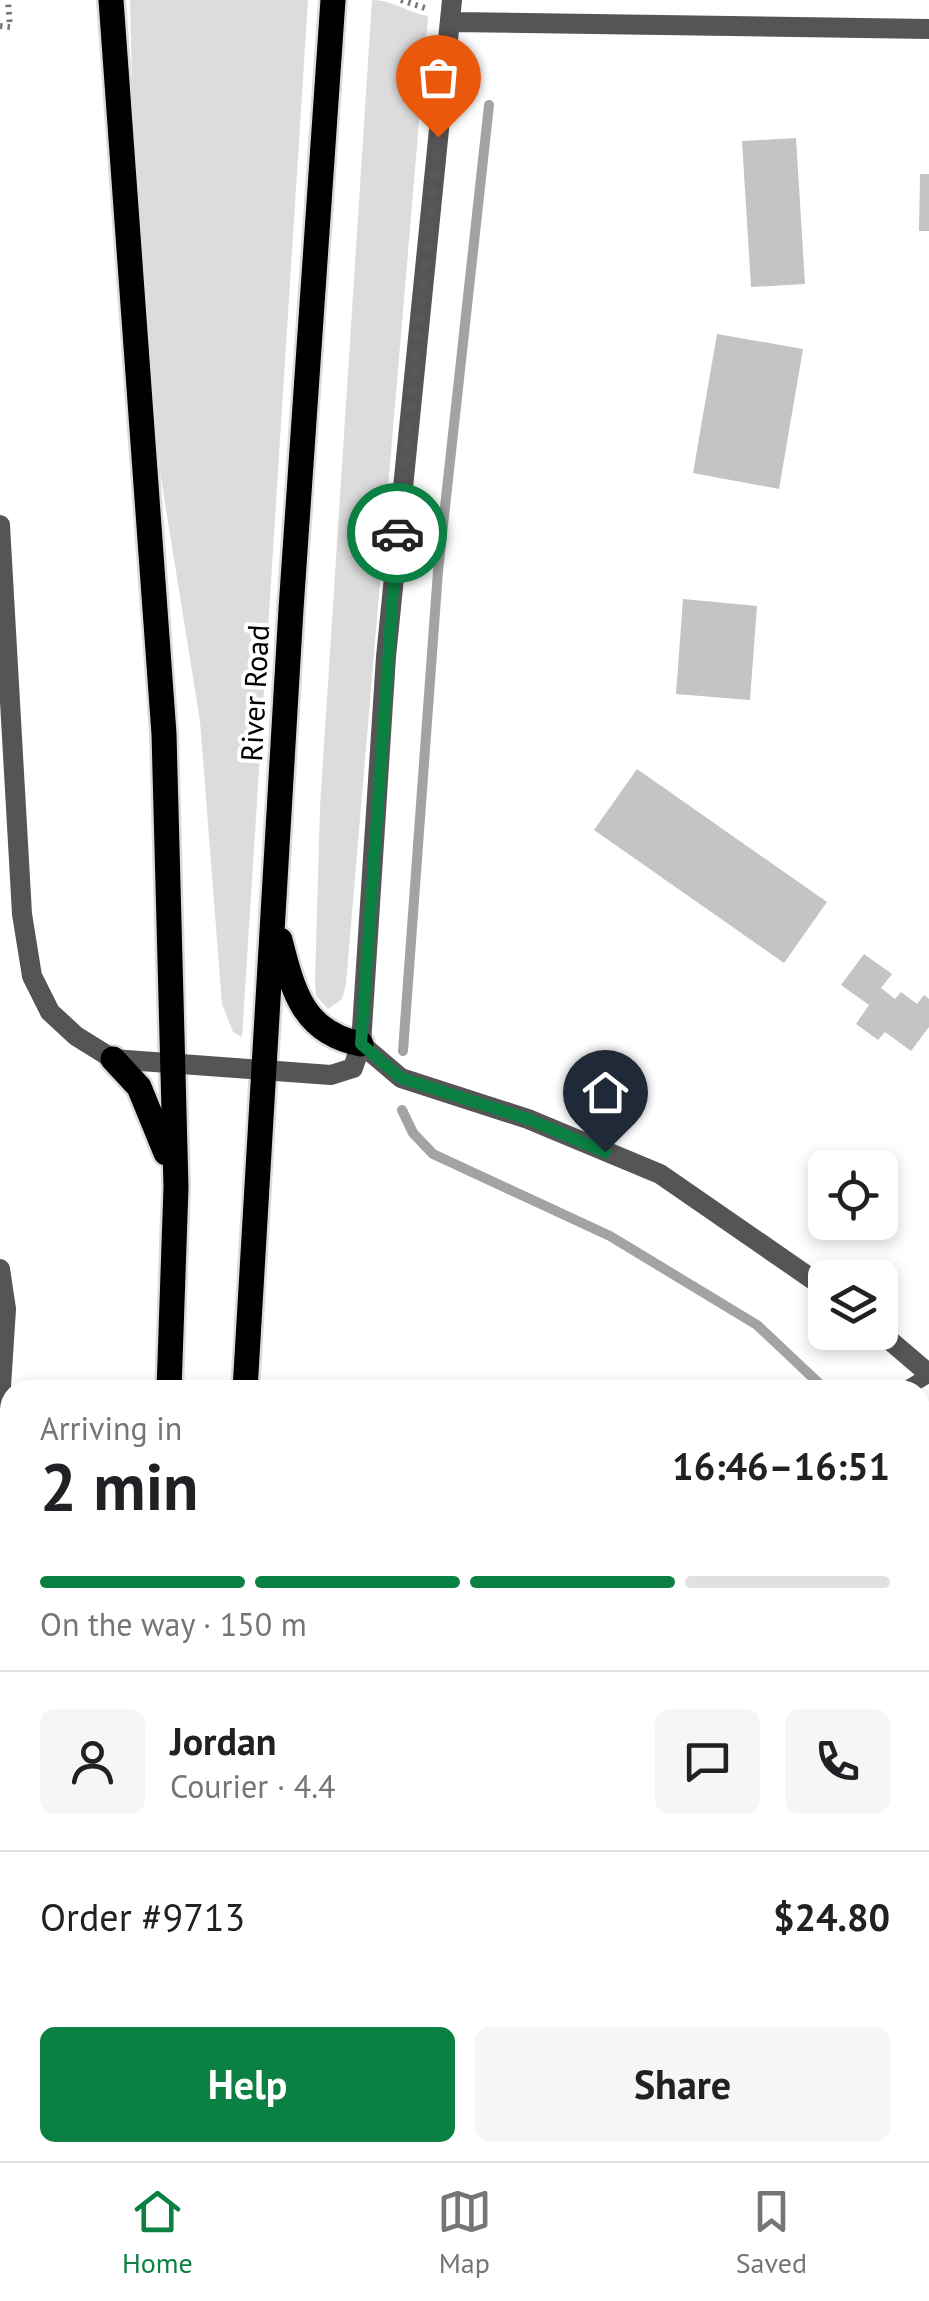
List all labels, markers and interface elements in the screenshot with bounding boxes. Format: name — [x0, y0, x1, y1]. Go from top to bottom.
pin — [396, 35, 481, 138]
icon: bag — [411, 50, 466, 105]
courier — [347, 483, 447, 583]
icon: car — [370, 506, 425, 561]
street label: River Road — [231, 624, 277, 762]
pin — [563, 1050, 648, 1153]
icon: home — [578, 1065, 633, 1120]
map controls — [808, 1150, 898, 1350]
button: locate — [808, 1150, 898, 1240]
button: layers — [808, 1260, 898, 1350]
text: Arriving in — [40, 1407, 182, 1449]
text: 16:46–16:51 — [672, 1441, 890, 1490]
text: 2 min — [40, 1444, 199, 1528]
text: On the way · 150 m — [40, 1603, 307, 1645]
button: person — [40, 1709, 145, 1814]
button: chat — [655, 1709, 760, 1814]
button: phone — [785, 1709, 890, 1814]
text: Jordan — [170, 1716, 276, 1765]
text: Courier · 4.4 — [170, 1765, 336, 1807]
text: Order #9713 — [40, 1892, 245, 1941]
text: $24.80 — [773, 1892, 890, 1941]
button: Help — [40, 2027, 455, 2142]
button: Share — [475, 2027, 890, 2142]
tab: Home — [122, 2184, 193, 2281]
tab: Map — [437, 2184, 492, 2281]
tab: Saved — [736, 2184, 807, 2281]

